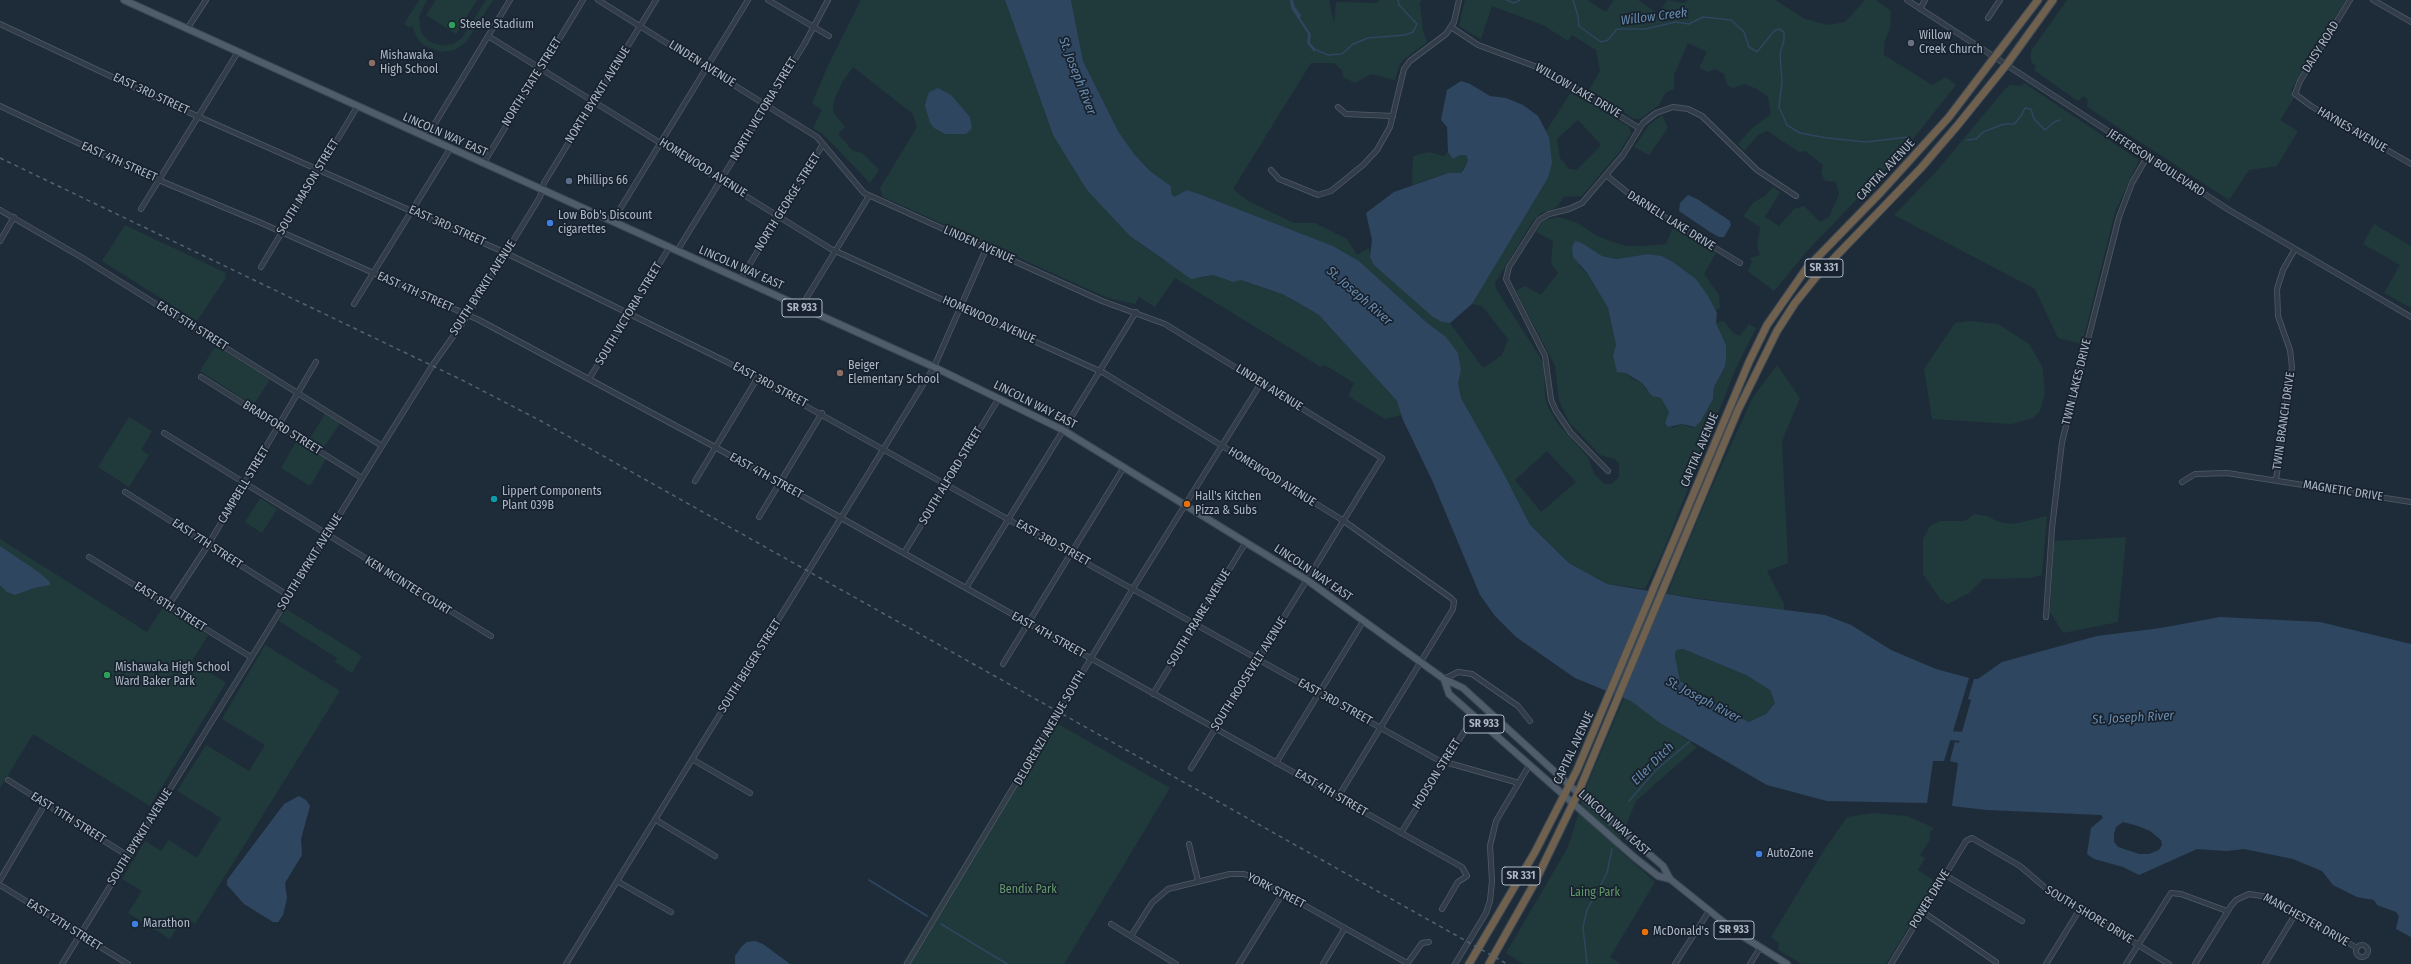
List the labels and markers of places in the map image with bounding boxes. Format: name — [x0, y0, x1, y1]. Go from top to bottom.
place label: Steele Stadium — [460, 18, 534, 32]
marker: Steele Stadium — [447, 20, 457, 30]
place label: Willow Creek Church — [1919, 29, 1983, 57]
marker: Willow Creek Church — [1906, 38, 1916, 48]
place label: Mishawaka High School — [380, 49, 438, 77]
marker: Mishawaka High School — [367, 58, 377, 68]
place label: Phillips 66 — [577, 174, 628, 188]
marker: Phillips 66 — [564, 176, 574, 186]
place label: Low Bob's Discount cigarettes — [558, 209, 652, 237]
marker: Low Bob's Discount cigarettes — [545, 218, 555, 228]
place label: Beiger Elementary School — [848, 359, 939, 387]
marker: Beiger Elementary School — [835, 368, 845, 378]
place label: Lippert Components Plant 039B — [502, 485, 602, 513]
place label: Hall's Kitchen Pizza & Subs — [1195, 490, 1261, 518]
marker: Lippert Components Plant 039B — [489, 494, 499, 504]
marker: Hall's Kitchen Pizza & Subs — [1182, 499, 1192, 509]
place label: Mishawaka High School Ward Baker Park — [115, 661, 230, 689]
marker: Mishawaka High School Ward Baker Park — [102, 670, 112, 680]
place label: AutoZone — [1767, 847, 1814, 861]
marker: AutoZone — [1754, 849, 1764, 859]
place label: Marathon — [143, 917, 190, 931]
marker: Marathon — [130, 919, 140, 929]
place label: McDonald's — [1653, 925, 1709, 939]
marker: McDonald's — [1640, 927, 1650, 937]

